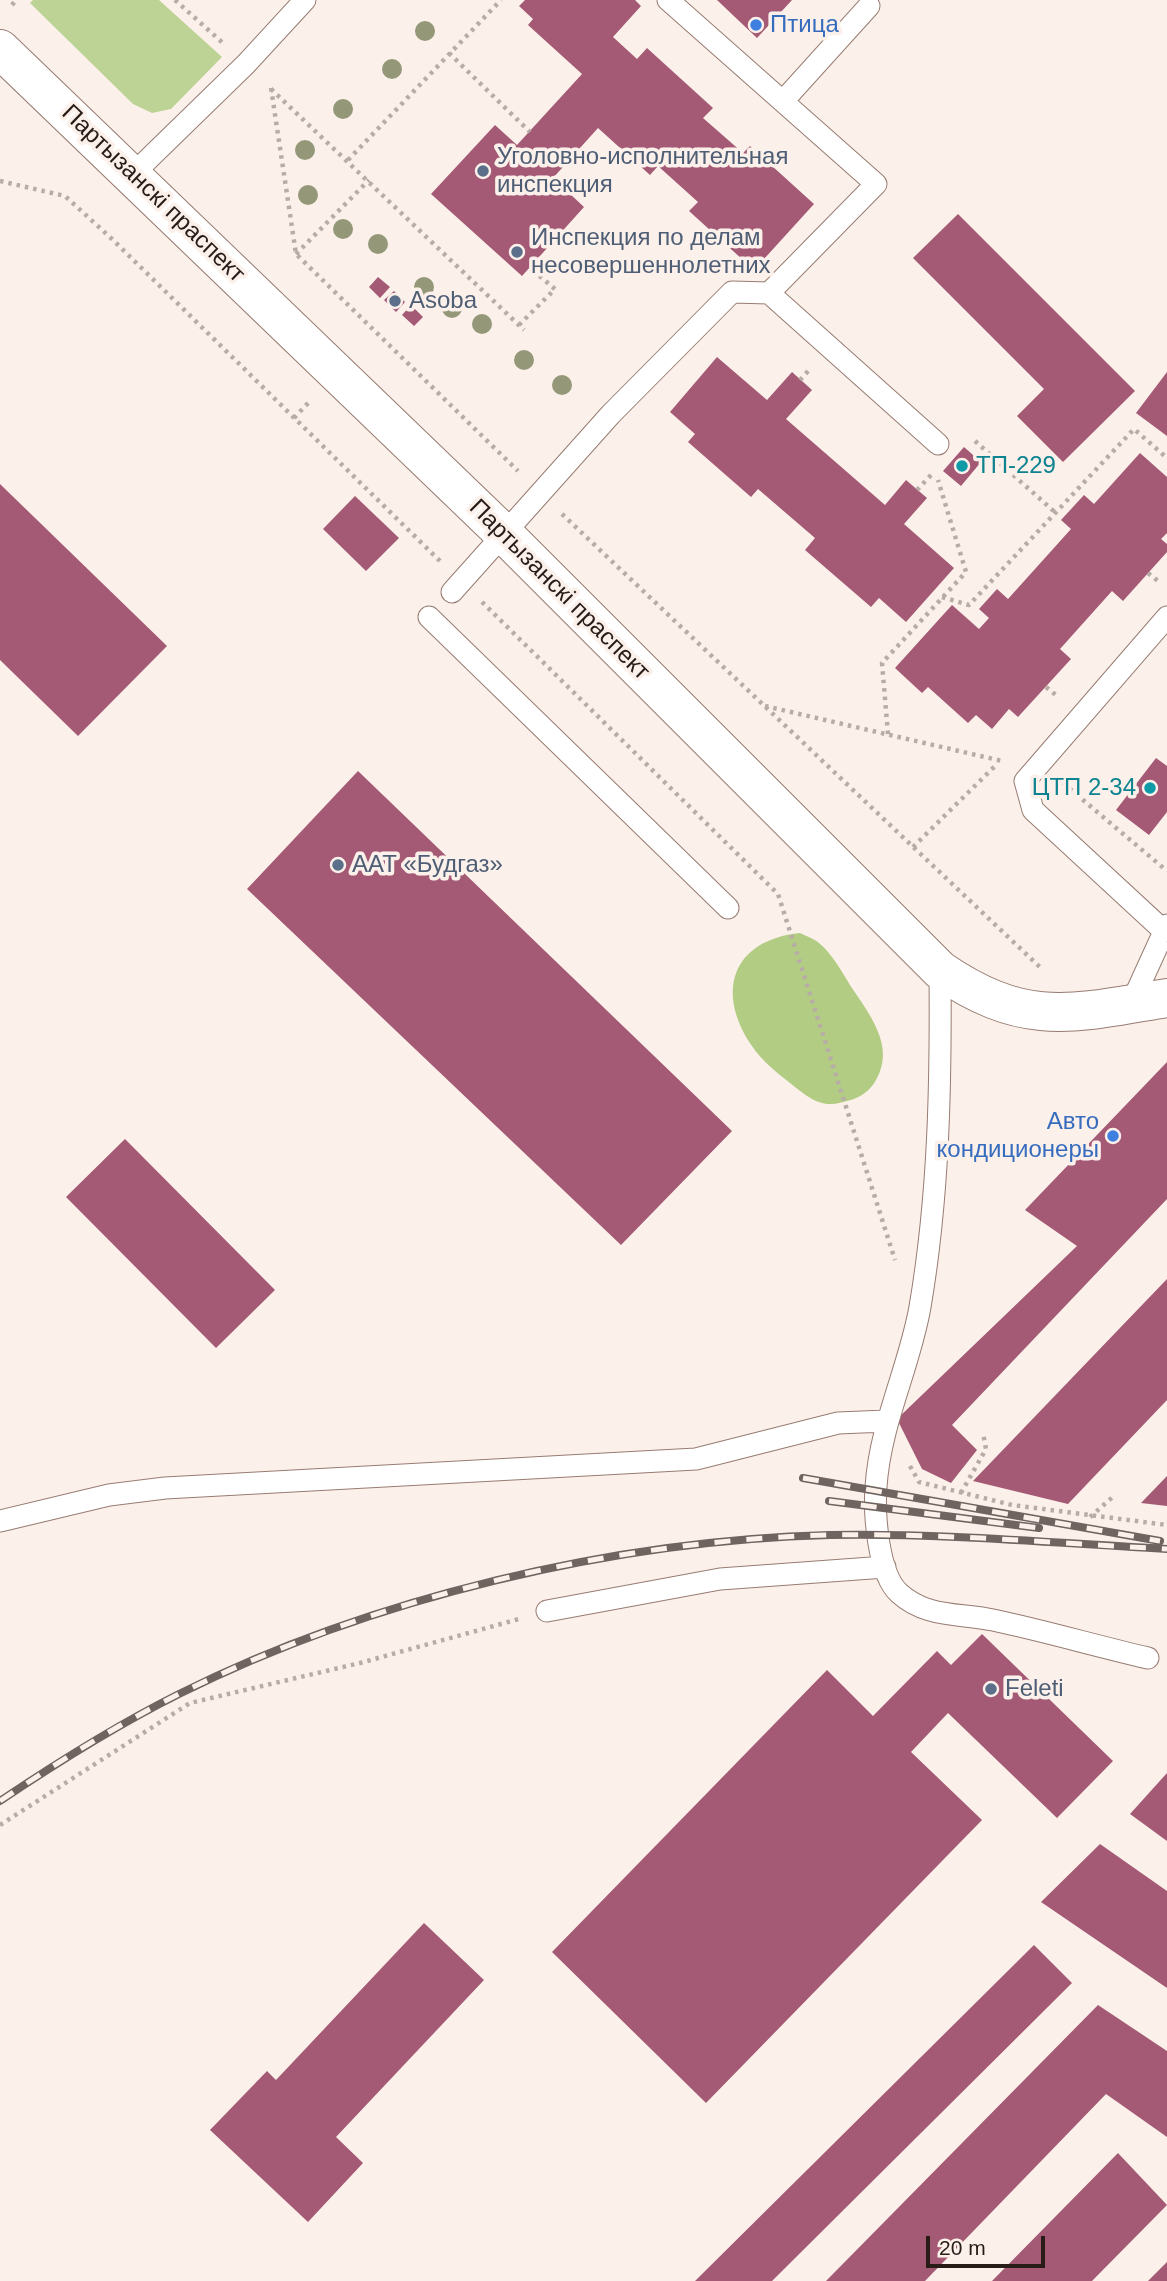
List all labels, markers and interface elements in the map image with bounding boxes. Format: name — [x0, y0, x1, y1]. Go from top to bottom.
place label: Птица — [770, 11, 839, 39]
marker: Птица — [748, 17, 764, 33]
street label: Партызанскі праспект — [55, 99, 251, 289]
place label: Уголовно-исполнительная инспекция — [497, 143, 788, 199]
marker: Уголовно-исполнительная инспекция — [475, 163, 491, 179]
place label: Инспекция по делам несовершеннолетних — [531, 224, 771, 280]
marker: Инспекция по делам несовершеннолетних — [509, 244, 525, 260]
place label: Asoba — [409, 287, 477, 315]
marker: Asoba — [387, 293, 403, 309]
place label: ТП-229 — [976, 452, 1056, 480]
marker: ТП-229 — [954, 458, 970, 474]
street label: Партызанскі праспект — [463, 494, 655, 686]
place label: ЦТП 2-34 — [1032, 774, 1136, 802]
marker: ЦТП 2-34 — [1142, 780, 1158, 796]
place label: ААТ «Будгаз» — [352, 851, 503, 879]
marker: ААТ «Будгаз» — [330, 857, 346, 873]
place label: Авто кондиционеры — [937, 1108, 1099, 1164]
marker: Авто кондиционеры — [1105, 1128, 1121, 1144]
place label: Feleti — [1005, 1675, 1064, 1703]
marker: Feleti — [983, 1681, 999, 1697]
scale bar — [929, 2222, 1048, 2266]
text: 20 m — [939, 2236, 986, 2259]

